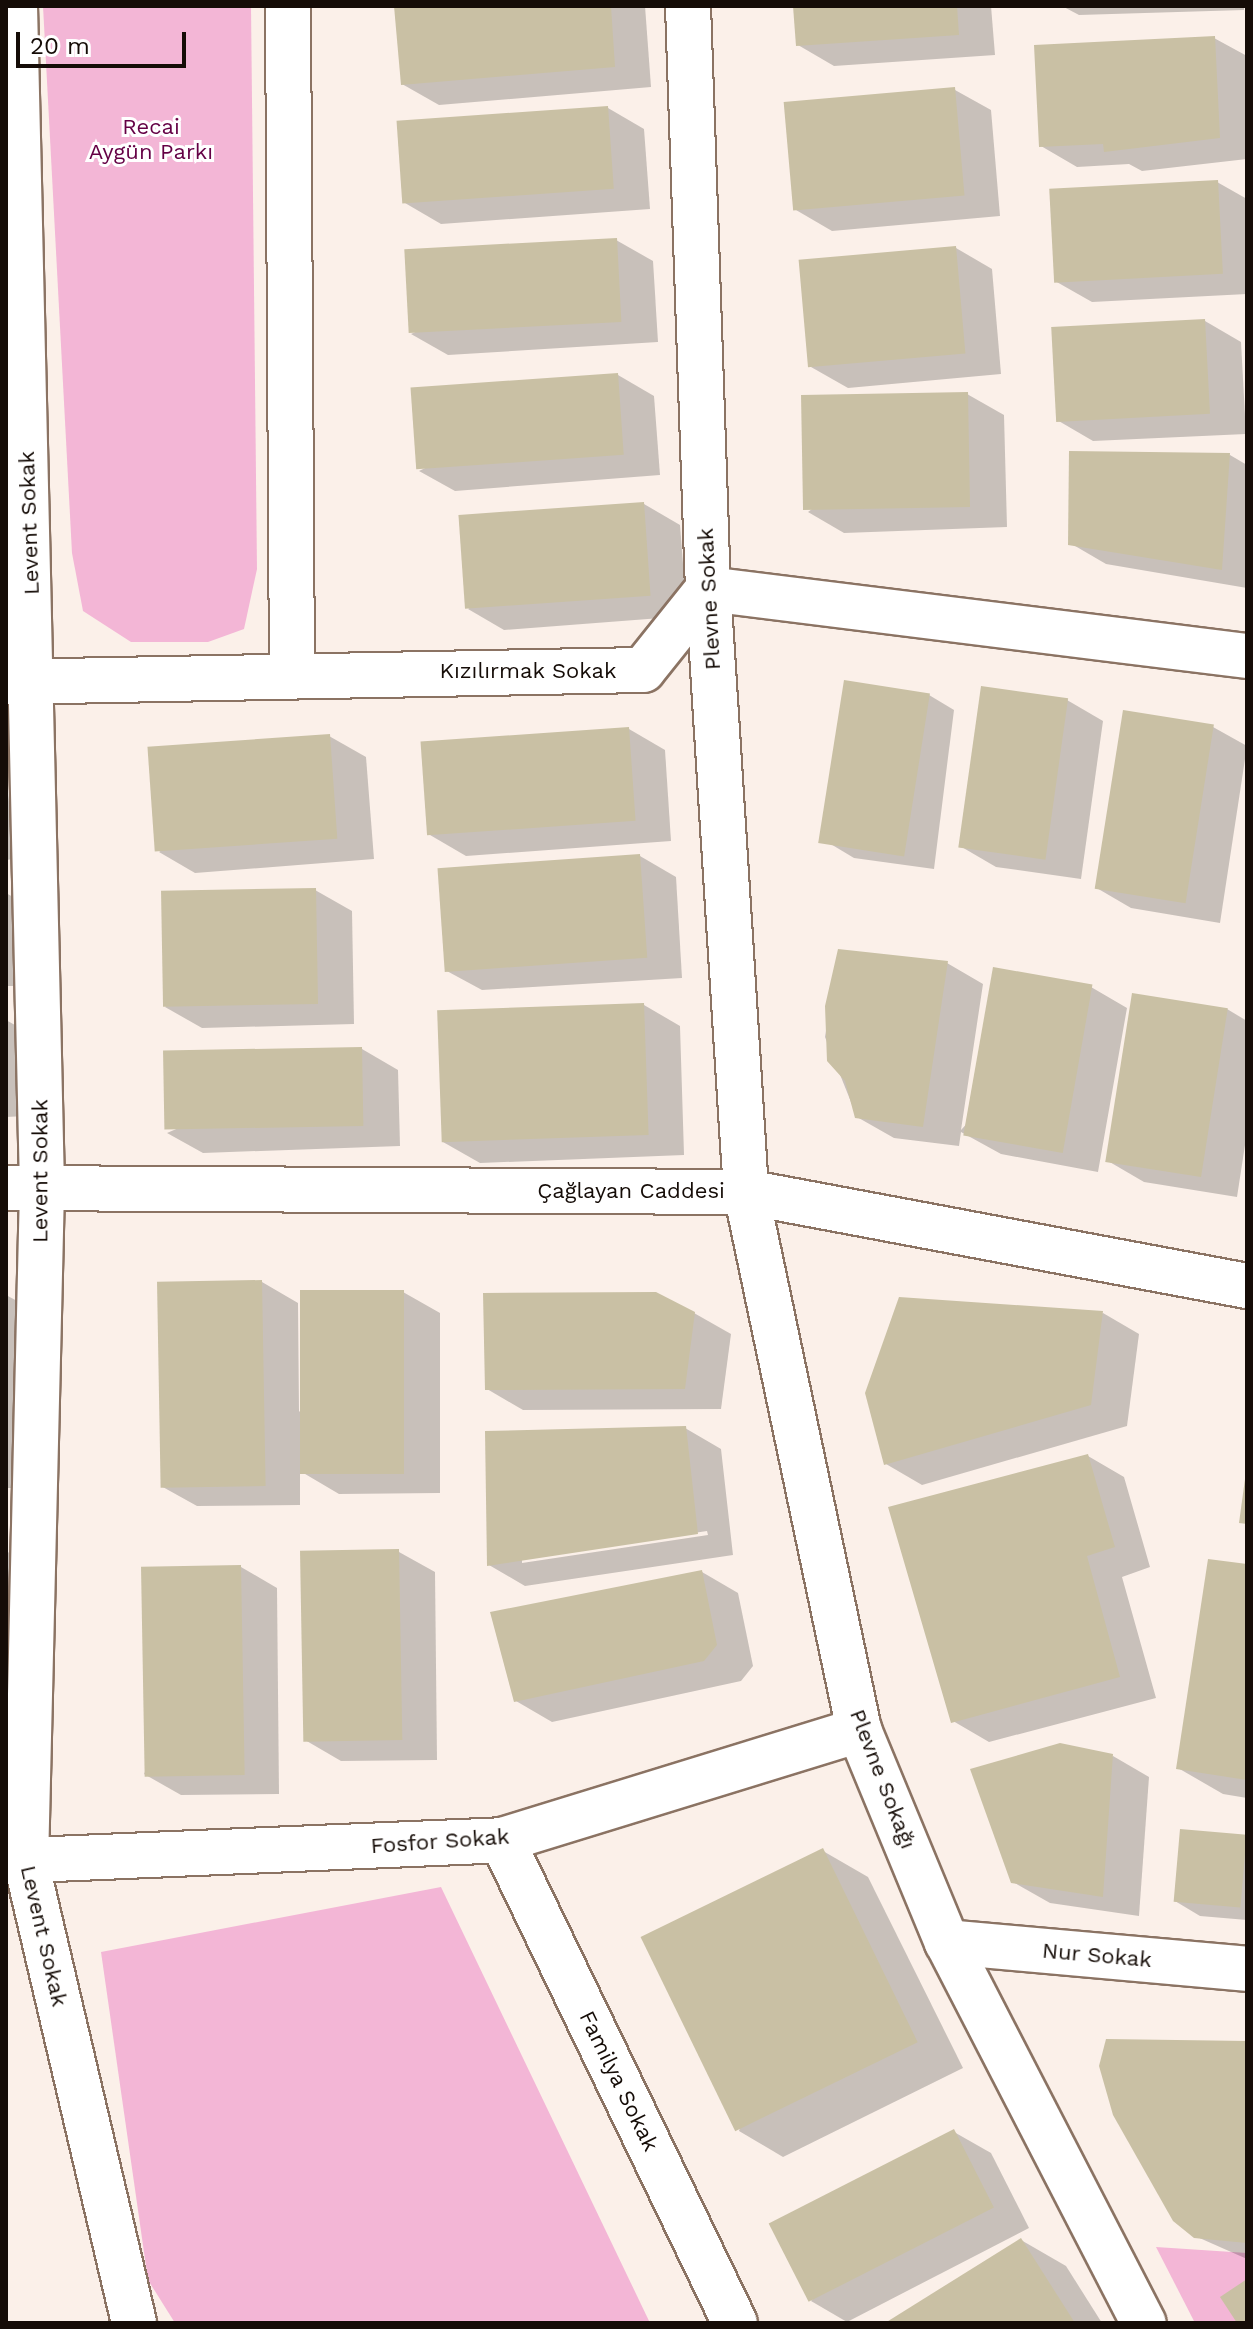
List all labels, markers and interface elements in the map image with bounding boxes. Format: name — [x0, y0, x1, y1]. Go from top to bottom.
scale bar — [20, 16, 190, 66]
text: 20 m — [30, 32, 90, 60]
park label: Recai Aygün Parkı — [89, 113, 213, 164]
street label: Levent Sokak — [13, 451, 45, 595]
street label: Plevne Sokak — [692, 527, 726, 671]
street label: Kızılırmak Sokak — [439, 658, 617, 684]
street label: Levent Sokak — [27, 1099, 53, 1243]
street label: Çağlayan Caddesi — [537, 1178, 725, 1204]
street label: Plevne Sokağı — [844, 1705, 922, 1853]
street label: Fosfor Sokak — [369, 1823, 511, 1859]
street label: Levent Sokak — [15, 1863, 73, 2009]
street label: Nur Sokak — [1041, 1937, 1153, 1973]
street label: Familya Sokak — [574, 2006, 664, 2156]

